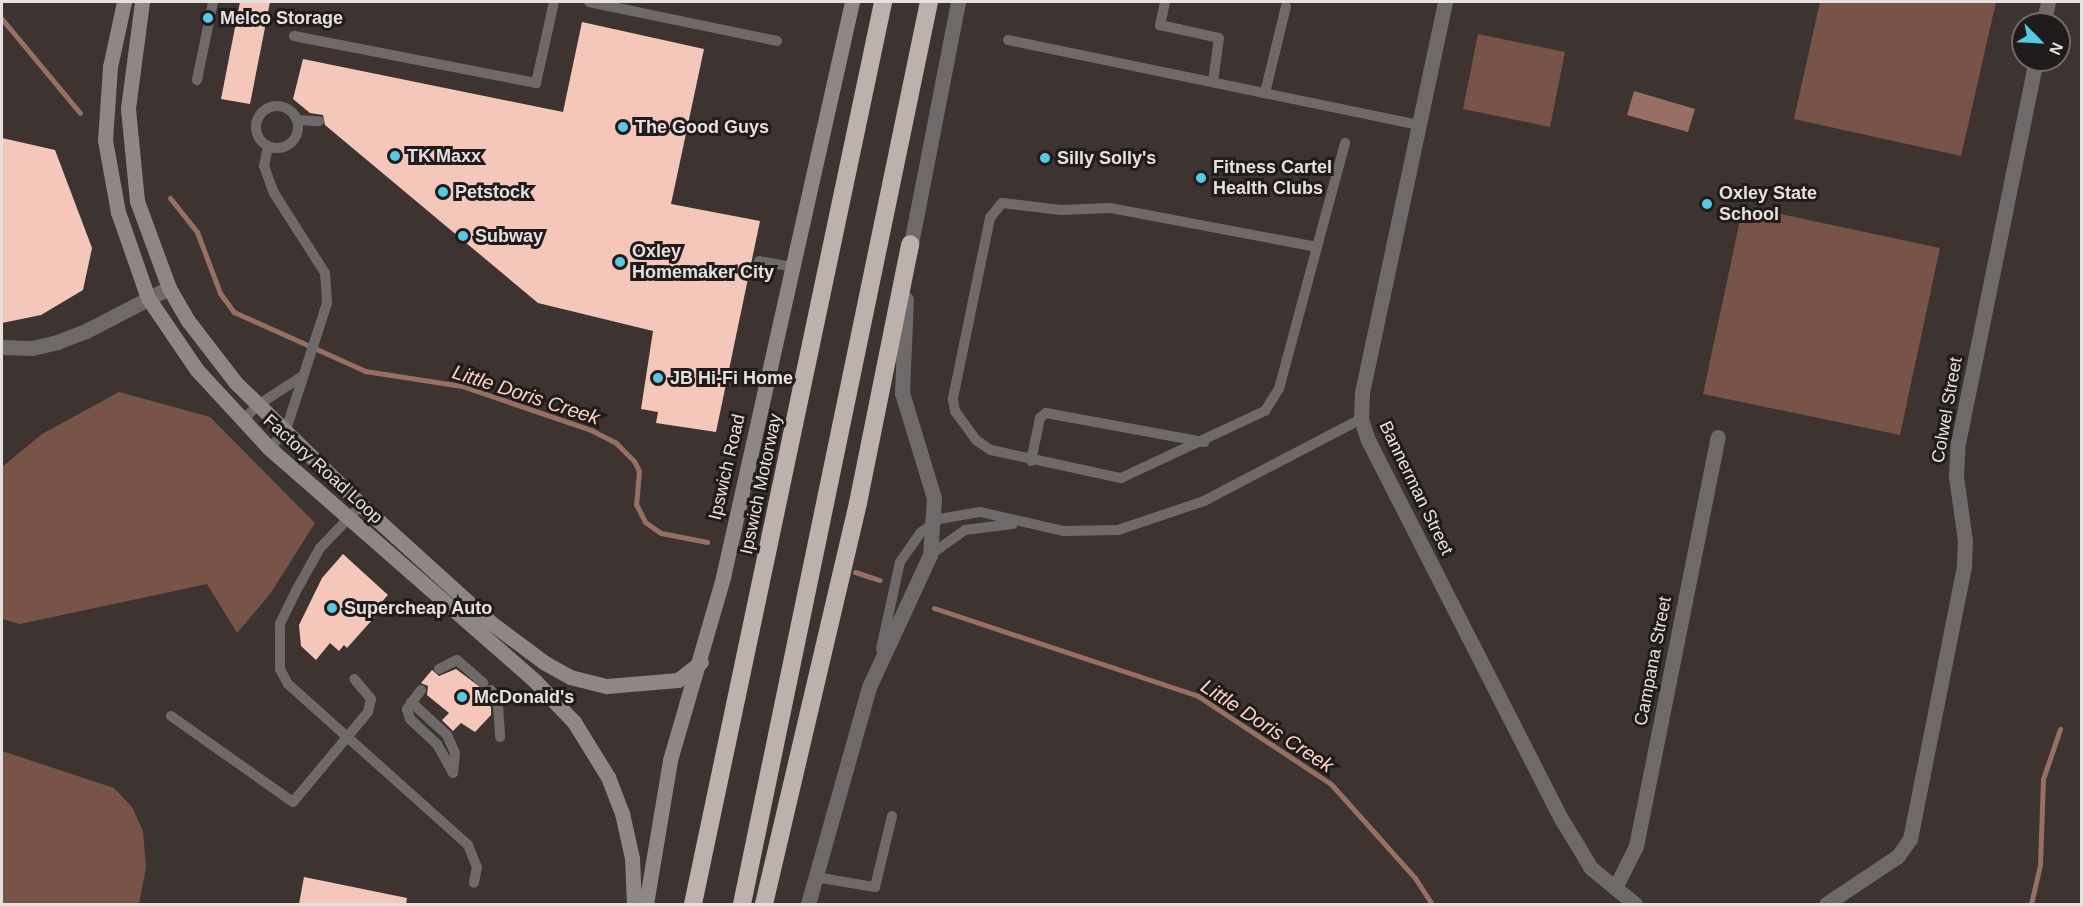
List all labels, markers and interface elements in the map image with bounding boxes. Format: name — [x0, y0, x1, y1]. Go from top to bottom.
place label: Melco Storage — [220, 7, 343, 29]
marker: Melco Storage — [201, 11, 215, 25]
north arrow — [2011, 12, 2071, 72]
text: N — [2046, 40, 2066, 57]
place label: The Good Guys — [635, 116, 769, 138]
marker: The Good Guys — [616, 120, 630, 134]
place label: TK Maxx — [407, 145, 481, 167]
place label: Silly Solly's — [1057, 147, 1156, 169]
marker: TK Maxx — [388, 149, 402, 163]
marker: Silly Solly's — [1038, 151, 1052, 165]
place label: Fitness Cartel Health Clubs — [1213, 157, 1332, 200]
marker: Fitness Cartel Health Clubs — [1194, 171, 1208, 185]
place label: Petstock — [455, 181, 530, 203]
place label: Oxley State School — [1719, 183, 1817, 226]
marker: Petstock — [436, 185, 450, 199]
marker: Oxley State School — [1700, 197, 1714, 211]
place label: Subway — [475, 225, 543, 247]
marker: Subway — [456, 229, 470, 243]
place label: Oxley Homemaker City — [632, 241, 774, 284]
marker: Oxley Homemaker City — [613, 255, 627, 269]
street label: Colwel Street — [1927, 355, 1967, 465]
water label: Little Doris Creek — [449, 360, 603, 430]
place label: JB Hi-Fi Home — [670, 367, 793, 389]
marker: JB Hi-Fi Home — [651, 371, 665, 385]
street label: Factory Road Loop — [259, 410, 387, 528]
street label: Ipswich Road — [704, 412, 750, 522]
street label: Ipswich Motorway — [736, 412, 786, 556]
street label: Bannerman Street — [1374, 418, 1458, 558]
street label: Campana Street — [1630, 595, 1676, 727]
place label: Supercheap Auto — [344, 597, 493, 619]
marker: Supercheap Auto — [325, 601, 339, 615]
water label: Little Doris Creek — [1196, 674, 1338, 778]
place label: McDonald's — [474, 686, 574, 708]
marker: McDonald's — [455, 690, 469, 704]

